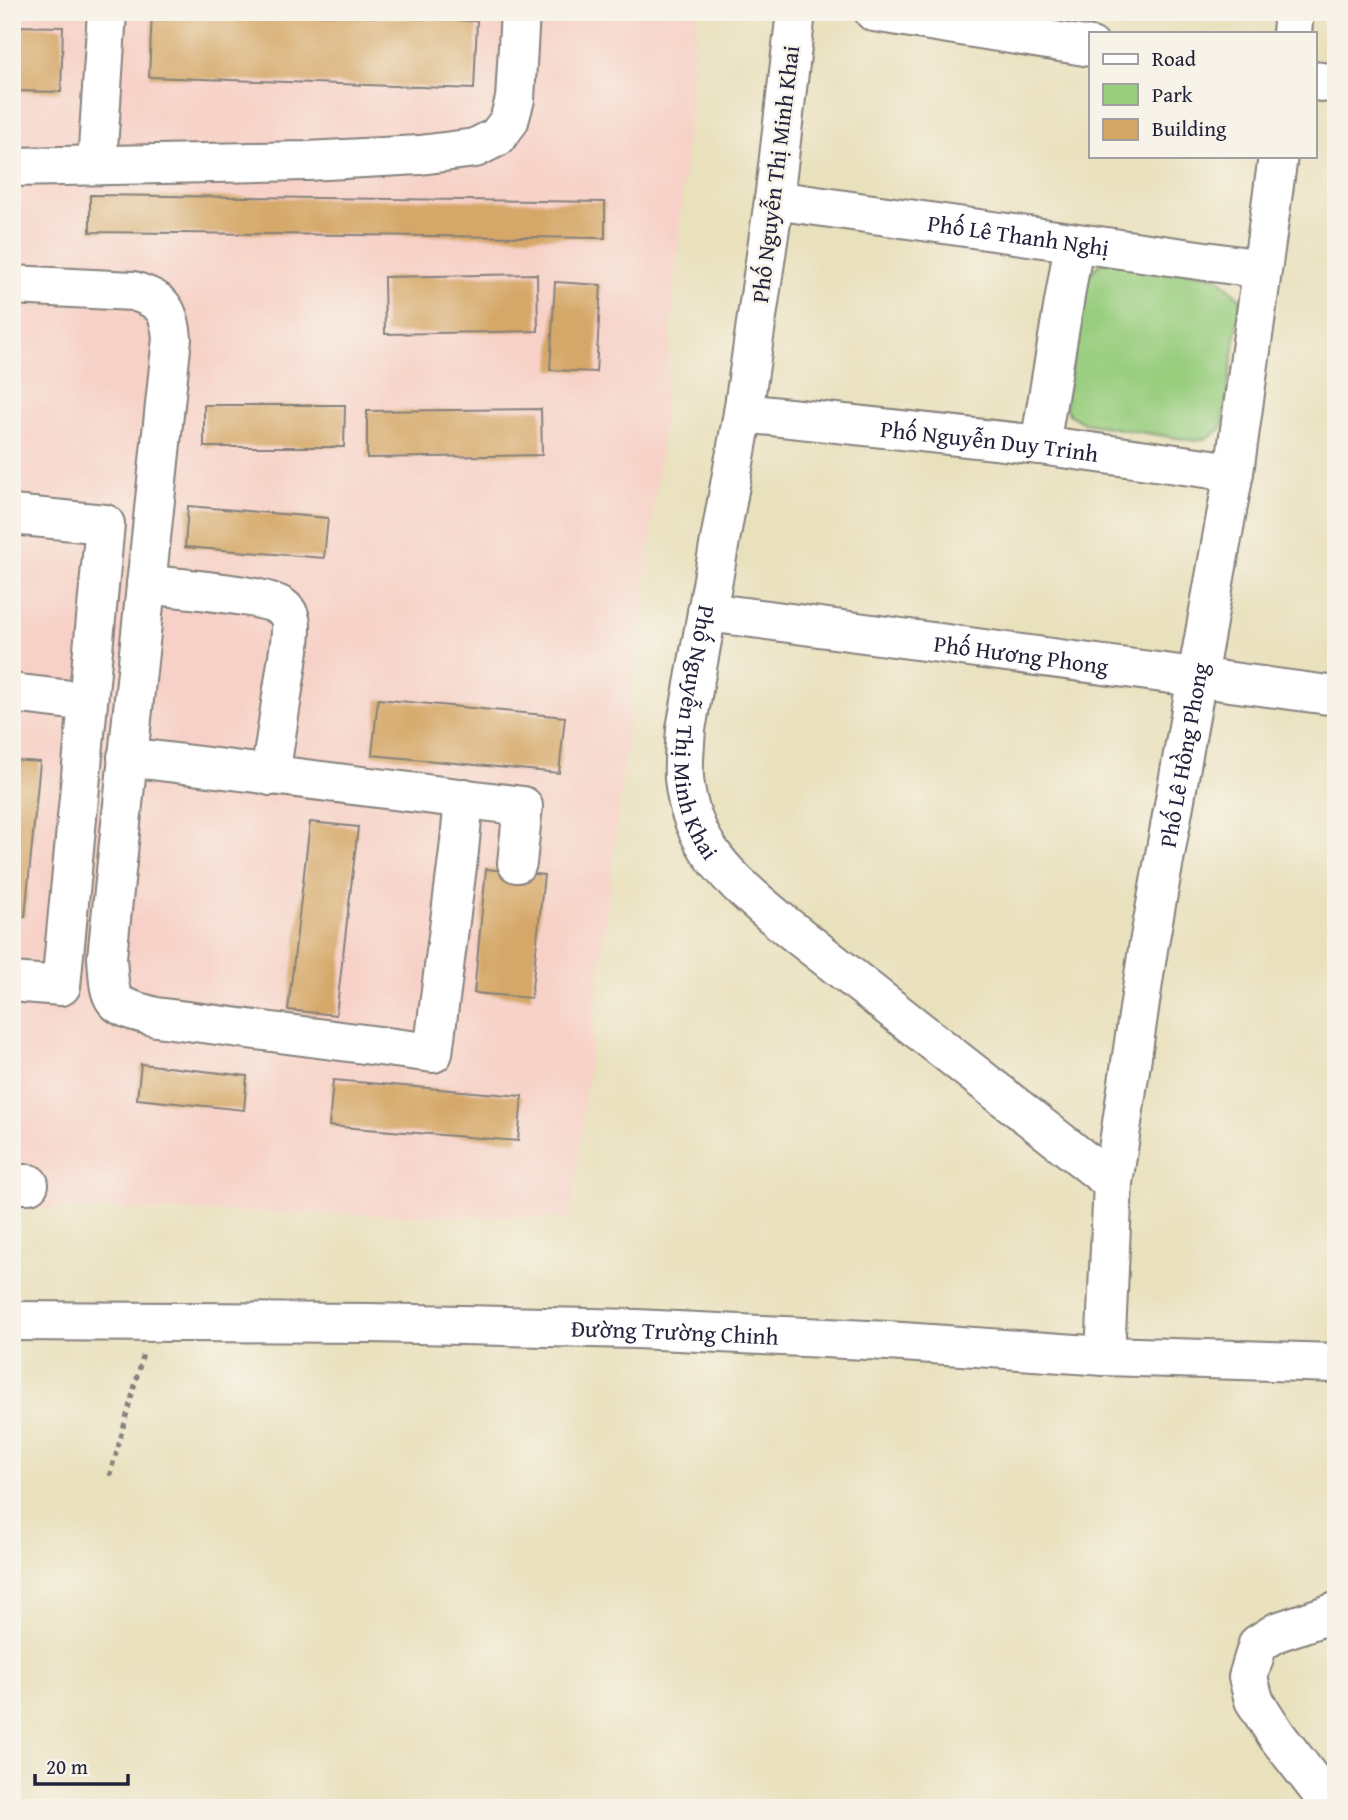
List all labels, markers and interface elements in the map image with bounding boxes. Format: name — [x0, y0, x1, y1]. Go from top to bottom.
legend — [1089, 32, 1316, 158]
text: Road — [1152, 43, 1197, 74]
street label: Phố Nguyễn Thị Minh Khai — [743, 44, 807, 304]
text: Park — [1152, 79, 1193, 110]
text: Building — [1152, 113, 1227, 144]
street label: Phố Lê Thanh Nghị — [926, 205, 1111, 264]
street label: Phố Nguyễn Duy Trinh — [879, 411, 1101, 469]
street label: Phố Nguyễn Thị Minh Khai — [667, 603, 727, 866]
street label: Phố Hương Phong — [932, 626, 1111, 682]
street label: Phố Lê Hồng Phong — [1150, 659, 1216, 850]
street label: Đường Trường Chinh — [571, 1311, 779, 1352]
scale bar — [35, 1743, 128, 1787]
text: 20 m — [46, 1751, 88, 1782]

